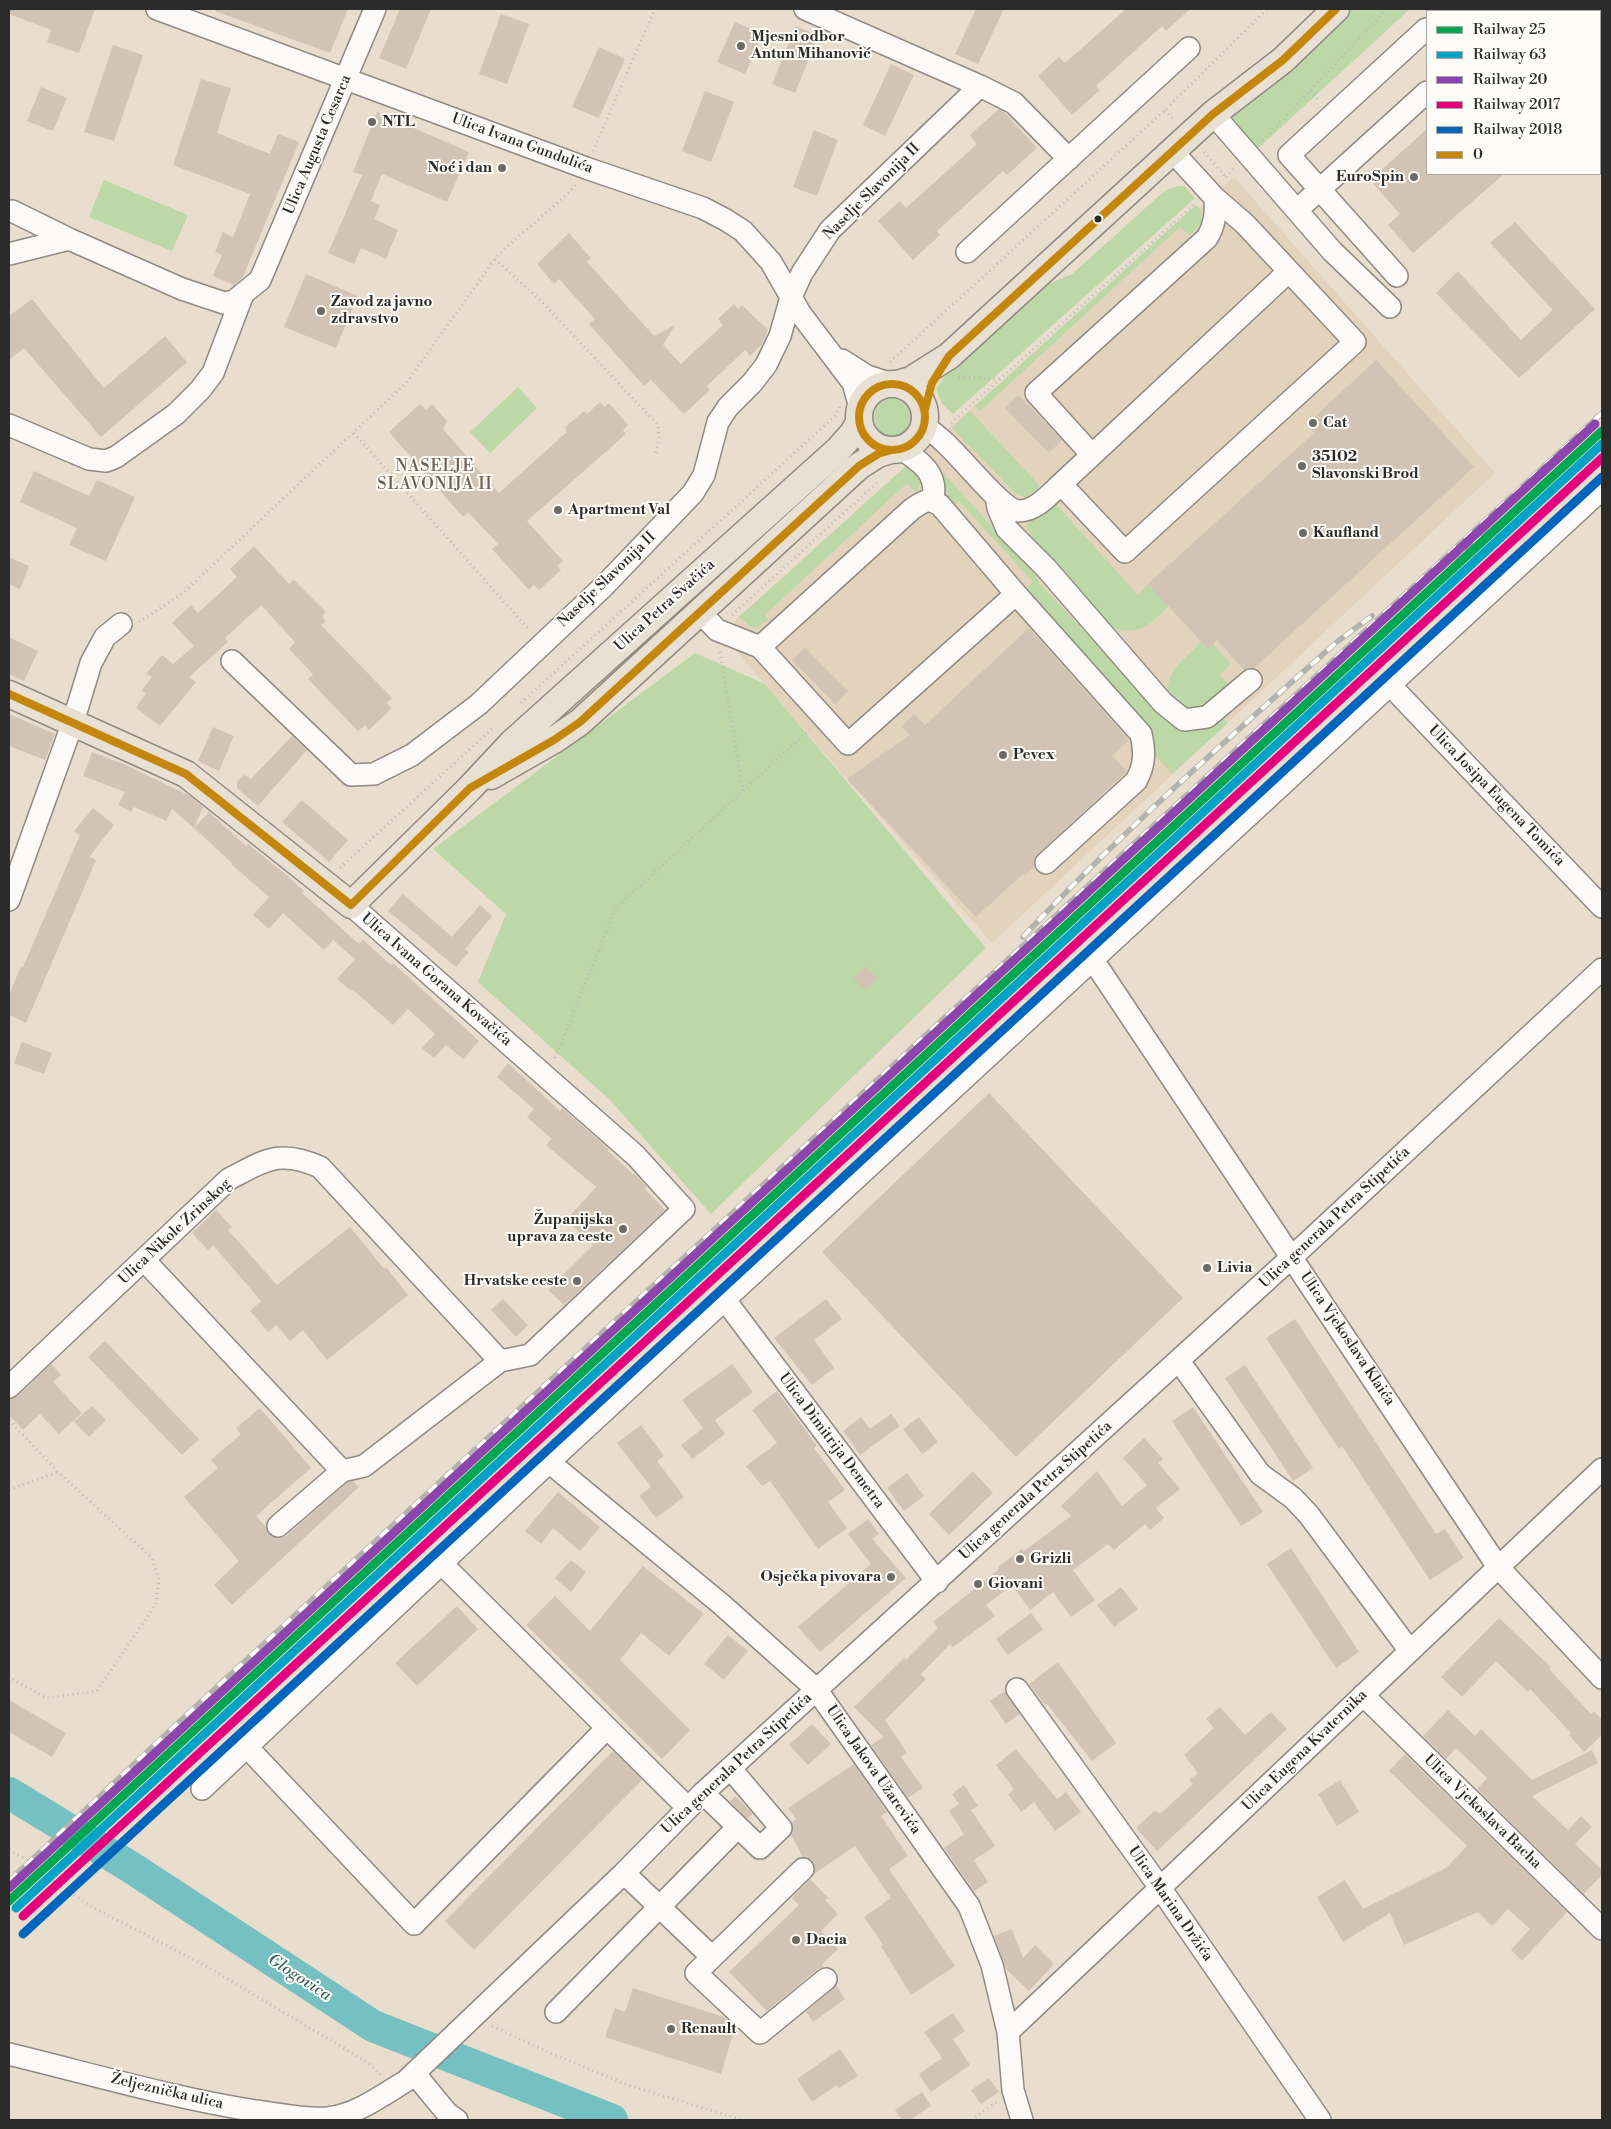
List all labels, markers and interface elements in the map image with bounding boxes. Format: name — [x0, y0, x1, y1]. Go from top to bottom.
legend — [1426, 10, 1601, 175]
text: Railway 25 — [1473, 20, 1546, 39]
place label: Mjesni odbor Antun Mihanović — [751, 28, 871, 63]
marker: Mjesni odbor Antun Mihanović — [735, 40, 747, 52]
text: Railway 63 — [1473, 45, 1546, 64]
text: Railway 20 — [1473, 70, 1547, 89]
street label: Ulica Augusta Cesarca — [280, 72, 356, 218]
text: Railway 2017 — [1473, 95, 1560, 114]
street label: Ulica Ivana Gundulića — [449, 110, 595, 178]
place label: NTL — [382, 113, 415, 131]
marker: NTL — [366, 116, 378, 128]
text: Railway 2018 — [1473, 120, 1562, 139]
street label: Naselje Slavonija II — [820, 140, 924, 244]
text: 0 — [1473, 145, 1483, 164]
place label: Noć i dan — [427, 159, 492, 177]
marker: Noć i dan — [496, 162, 508, 174]
place label: EuroSpin — [1336, 168, 1404, 186]
marker: EuroSpin — [1408, 171, 1420, 183]
unlabelled marker — [1093, 214, 1103, 224]
place label: Zavod za javno zdravstvo — [331, 293, 432, 328]
marker: Zavod za javno zdravstvo — [315, 305, 327, 317]
place label: Cat — [1323, 414, 1347, 432]
marker: Cat — [1307, 417, 1319, 429]
place label: 35102 Slavonski Brod — [1312, 448, 1419, 483]
district label: NASELJE SLAVONIJA II — [376, 457, 494, 495]
marker: 35102 Slavonski Brod — [1296, 460, 1308, 472]
place label: Apartment Val — [568, 501, 670, 519]
marker: Apartment Val — [552, 504, 564, 516]
place label: Kaufland — [1313, 524, 1379, 542]
marker: Kaufland — [1297, 527, 1309, 539]
street label: Naselje Slavonija II — [554, 529, 660, 631]
street label: Ulica Petra Svačića — [611, 556, 719, 656]
street label: Ulica Josipa Eugena Tomića — [1424, 722, 1568, 870]
place label: Pevex — [1013, 746, 1055, 764]
marker: Pevex — [997, 749, 1009, 761]
street label: Ulica Ivana Gorana Kovačića — [357, 910, 515, 1050]
street label: Ulica generala Petra Stipetića — [1256, 1143, 1414, 1293]
street label: Ulica Nikole Zrinskog — [115, 1175, 235, 1289]
place label: Županijska uprava za ceste — [507, 1211, 613, 1246]
marker: Županijska uprava za ceste — [617, 1223, 629, 1235]
place label: Livia — [1217, 1259, 1252, 1277]
marker: Livia — [1201, 1262, 1213, 1274]
street label: Ulica Vjekoslava Klaića — [1295, 1269, 1399, 1409]
place label: Hrvatske ceste — [464, 1272, 567, 1290]
marker: Hrvatske ceste — [571, 1275, 583, 1287]
street label: Ulica Dimitrija Demetra — [774, 1370, 888, 1512]
street label: Ulica generala Petra Stipetića — [956, 1418, 1116, 1564]
place label: Grizli — [1030, 1550, 1071, 1568]
marker: Grizli — [1014, 1553, 1026, 1565]
place label: Osječka pivovara — [761, 1568, 881, 1586]
marker: Osječka pivovara — [885, 1571, 897, 1583]
place label: Giovani — [988, 1575, 1043, 1593]
marker: Giovani — [972, 1578, 984, 1590]
street label: Ulica Eugena Kvaternika — [1239, 1687, 1371, 1815]
street label: Ulica generala Petra Stipetića — [658, 1689, 816, 1839]
street label: Ulica Jakova Užarevića — [822, 1702, 924, 1838]
street label: Ulica Vjekoslava Bacha — [1419, 1751, 1545, 1873]
street label: Ulica Marina Držića — [1124, 1843, 1216, 1965]
place label: Dacia — [806, 1931, 847, 1949]
marker: Dacia — [790, 1934, 802, 1946]
water label: Glogovica — [264, 1950, 334, 2006]
place label: Renault — [681, 2020, 737, 2038]
marker: Renault — [665, 2023, 677, 2035]
street label: Željeznička ulica — [109, 2070, 225, 2114]

